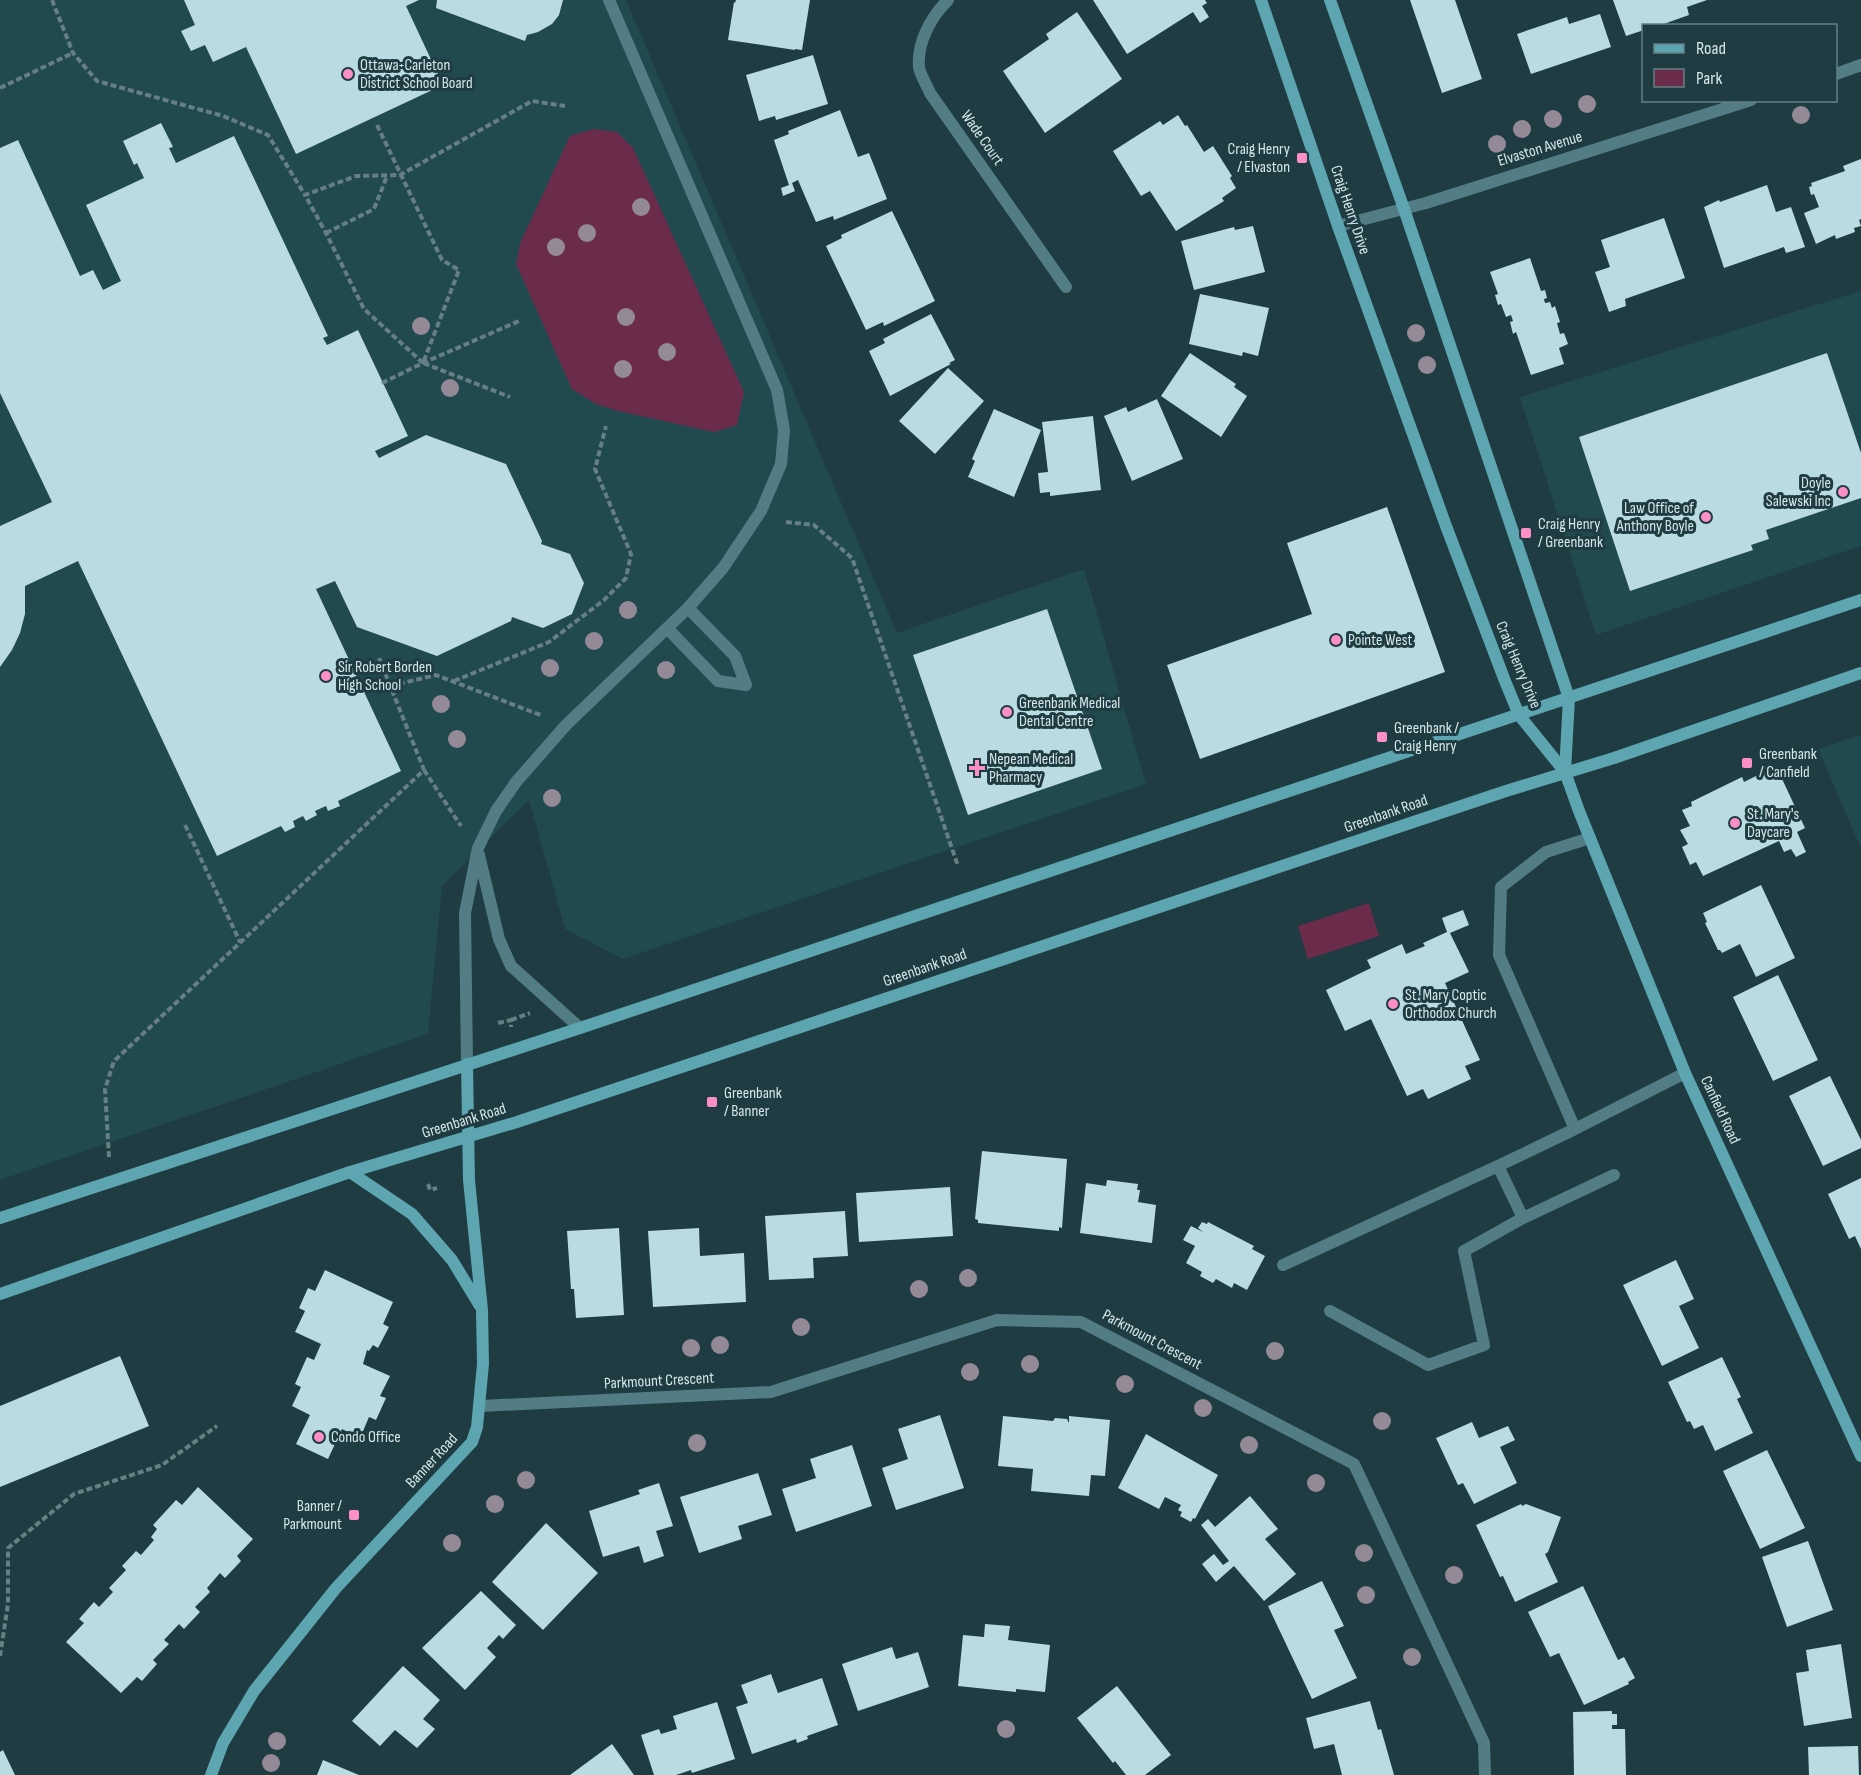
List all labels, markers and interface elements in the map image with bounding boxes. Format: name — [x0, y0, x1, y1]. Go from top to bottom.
legend — [1642, 24, 1837, 102]
text: Road — [1696, 38, 1726, 59]
place label: Ottawa-Carleton District School Board — [360, 56, 473, 93]
marker: Ottawa-Carleton District School Board — [341, 67, 355, 81]
text: Park — [1696, 68, 1722, 89]
street label: Wade Court — [956, 107, 1008, 169]
street label: Elvaston Avenue — [1495, 127, 1585, 171]
place label: Craig Henry / Elvaston — [1228, 140, 1290, 177]
marker: Craig Henry / Elvaston — [1295, 151, 1309, 165]
street label: Craig Henry Drive — [1326, 163, 1374, 257]
place label: Doyle Salewski Inc — [1766, 474, 1831, 511]
marker: Doyle Salewski Inc — [1836, 485, 1850, 499]
place label: Law Office of Anthony Boyle — [1616, 499, 1694, 536]
marker: Law Office of Anthony Boyle — [1699, 510, 1713, 524]
place label: Craig Henry / Greenbank — [1538, 515, 1603, 552]
marker: Craig Henry / Greenbank — [1519, 526, 1533, 540]
street label: Craig Henry Drive — [1491, 619, 1545, 711]
place label: Pointe West — [1348, 631, 1412, 650]
marker: Pointe West — [1329, 633, 1343, 647]
place label: Sir Robert Borden High School — [338, 658, 432, 695]
marker: Sir Robert Borden High School — [319, 669, 333, 683]
place label: Greenbank Medical Dental Centre — [1019, 694, 1120, 731]
marker: Greenbank Medical Dental Centre — [1000, 705, 1014, 719]
place label: Greenbank / Craig Henry — [1394, 719, 1459, 756]
marker: Greenbank / Craig Henry — [1375, 730, 1389, 744]
place label: Greenbank / Canfield — [1759, 745, 1817, 782]
place label: Nepean Medical Pharmacy — [989, 750, 1073, 787]
marker: Greenbank / Canfield — [1740, 756, 1754, 770]
marker: Nepean Medical Pharmacy — [970, 761, 984, 775]
street label: Greenbank Road — [1342, 791, 1430, 837]
place label: St. Mary's Daycare — [1747, 805, 1800, 842]
marker: St. Mary's Daycare — [1728, 816, 1742, 830]
street label: Greenbank Road — [881, 945, 969, 991]
place label: St. Mary Coptic Orthodox Church — [1405, 986, 1497, 1023]
marker: St. Mary Coptic Orthodox Church — [1386, 997, 1400, 1011]
street label: Canfield Road — [1696, 1073, 1744, 1147]
place label: Greenbank / Banner — [724, 1084, 782, 1121]
marker: Greenbank / Banner — [705, 1095, 719, 1109]
street label: Greenbank Road — [420, 1099, 508, 1143]
street label: Parkmount Crescent — [1099, 1306, 1205, 1374]
street label: Parkmount Crescent — [603, 1369, 715, 1393]
place label: Condo Office — [331, 1428, 401, 1447]
marker: Condo Office — [312, 1430, 326, 1444]
street label: Banner Road — [402, 1430, 462, 1492]
place label: Banner / Parkmount — [283, 1497, 342, 1534]
marker: Banner / Parkmount — [347, 1508, 361, 1522]

